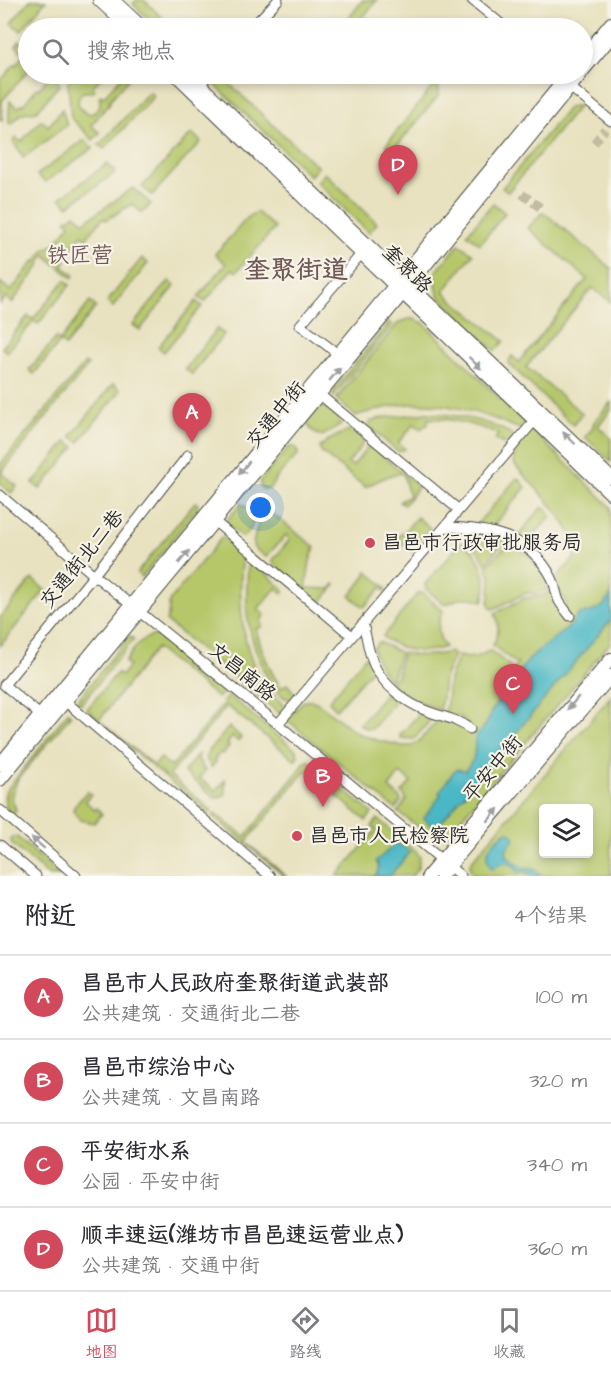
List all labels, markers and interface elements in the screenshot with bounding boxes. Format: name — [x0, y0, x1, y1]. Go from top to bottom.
search box — [18, 18, 593, 84]
icon: search — [39, 35, 72, 68]
text: 搜索地点 — [87, 36, 175, 67]
pin: D — [378, 146, 418, 195]
street label: 奎聚路 — [376, 238, 439, 301]
district label: 铁匠营 — [47, 240, 113, 271]
district label: 奎聚街道 — [244, 252, 348, 288]
one-way arrow — [468, 355, 482, 369]
one-way arrow — [329, 366, 342, 382]
street label: 交通中街 — [240, 375, 312, 455]
pin: A — [172, 394, 212, 443]
one-way arrow — [561, 431, 576, 445]
one-way arrow — [238, 460, 251, 475]
your location — [246, 493, 275, 522]
street label: 交通街北二巷 — [33, 503, 131, 614]
place label: 昌邑市行政审批服务局 — [382, 529, 582, 557]
marker: 昌邑市行政审批服务局 — [363, 536, 377, 550]
one-way arrow — [178, 549, 191, 565]
street label: 文昌南路 — [202, 636, 283, 709]
pin: C — [494, 664, 532, 714]
one-way arrow — [567, 696, 580, 711]
street label: 平安中街 — [457, 729, 529, 809]
pin: B — [304, 758, 342, 807]
map controls — [539, 804, 593, 858]
button: layers — [539, 804, 593, 858]
one-way arrow — [486, 807, 499, 823]
place label: 昌邑市人民检察院 — [309, 822, 469, 850]
marker: 昌邑市人民检察院 — [290, 829, 304, 843]
one-way arrow — [31, 837, 46, 850]
text: 附近 — [24, 898, 76, 934]
text: 4个结果 — [513, 902, 587, 930]
text: 昌邑市人民政府奎聚街道武装部 — [81, 968, 389, 999]
text: A — [37, 983, 50, 1011]
text: 100 m — [536, 983, 587, 1011]
text: 公共建筑 · 交通街北二巷 — [81, 1000, 300, 1028]
text: 昌邑市综治中心 — [81, 1052, 235, 1083]
text: B — [36, 1067, 51, 1095]
text: 320 m — [529, 1067, 587, 1095]
text: 公共建筑 · 文昌南路 — [81, 1084, 260, 1112]
text: 平安街水系 — [81, 1136, 191, 1167]
text: C — [36, 1151, 51, 1179]
text: 340 m — [527, 1151, 587, 1179]
text: 公园 · 平安中街 — [81, 1168, 220, 1196]
text: 顺丰速运(潍坊市昌邑速运营业点) — [81, 1220, 403, 1251]
text: D — [37, 1235, 50, 1263]
text: 360 m — [528, 1235, 587, 1263]
text: 公共建筑 · 交通中街 — [81, 1252, 260, 1280]
tab: 地图 — [85, 1304, 118, 1363]
tab: 路线 — [289, 1304, 322, 1363]
tab: 收藏 — [493, 1304, 526, 1363]

